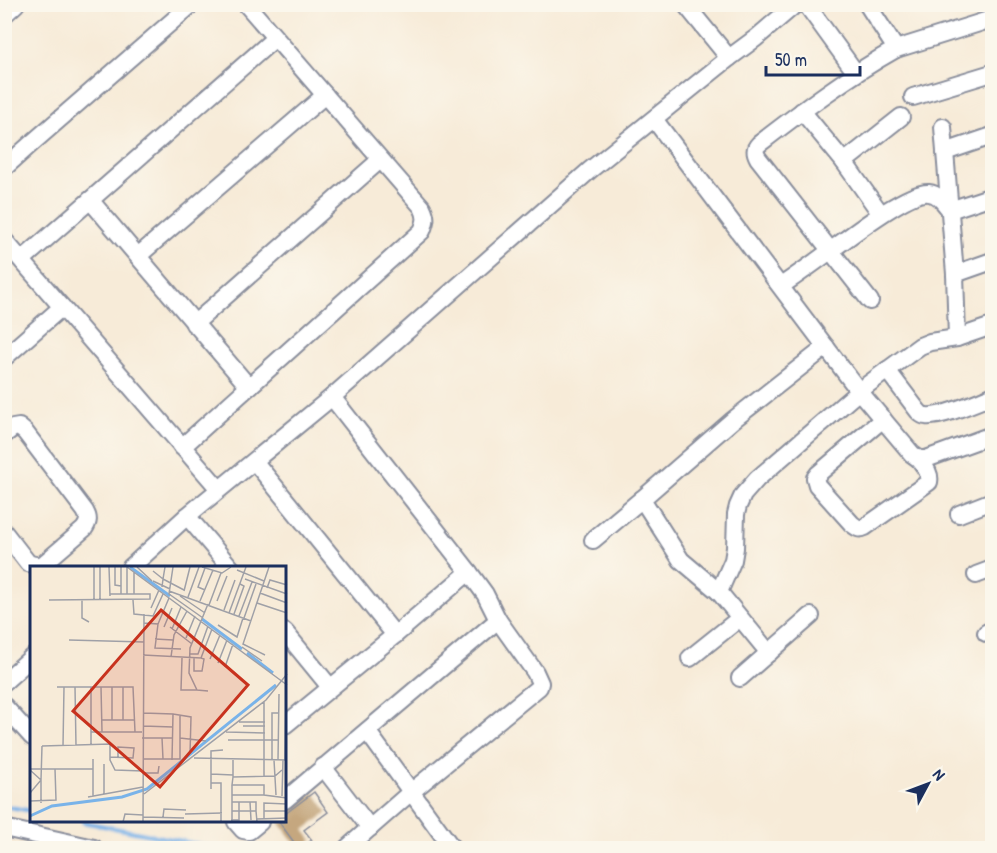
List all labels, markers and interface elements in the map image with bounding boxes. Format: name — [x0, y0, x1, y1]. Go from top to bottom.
scale bar — [766, 39, 860, 77]
text: 50 m — [775, 47, 807, 72]
inset map — [30, 566, 286, 823]
north arrow — [898, 754, 958, 814]
text: N — [928, 764, 951, 785]

